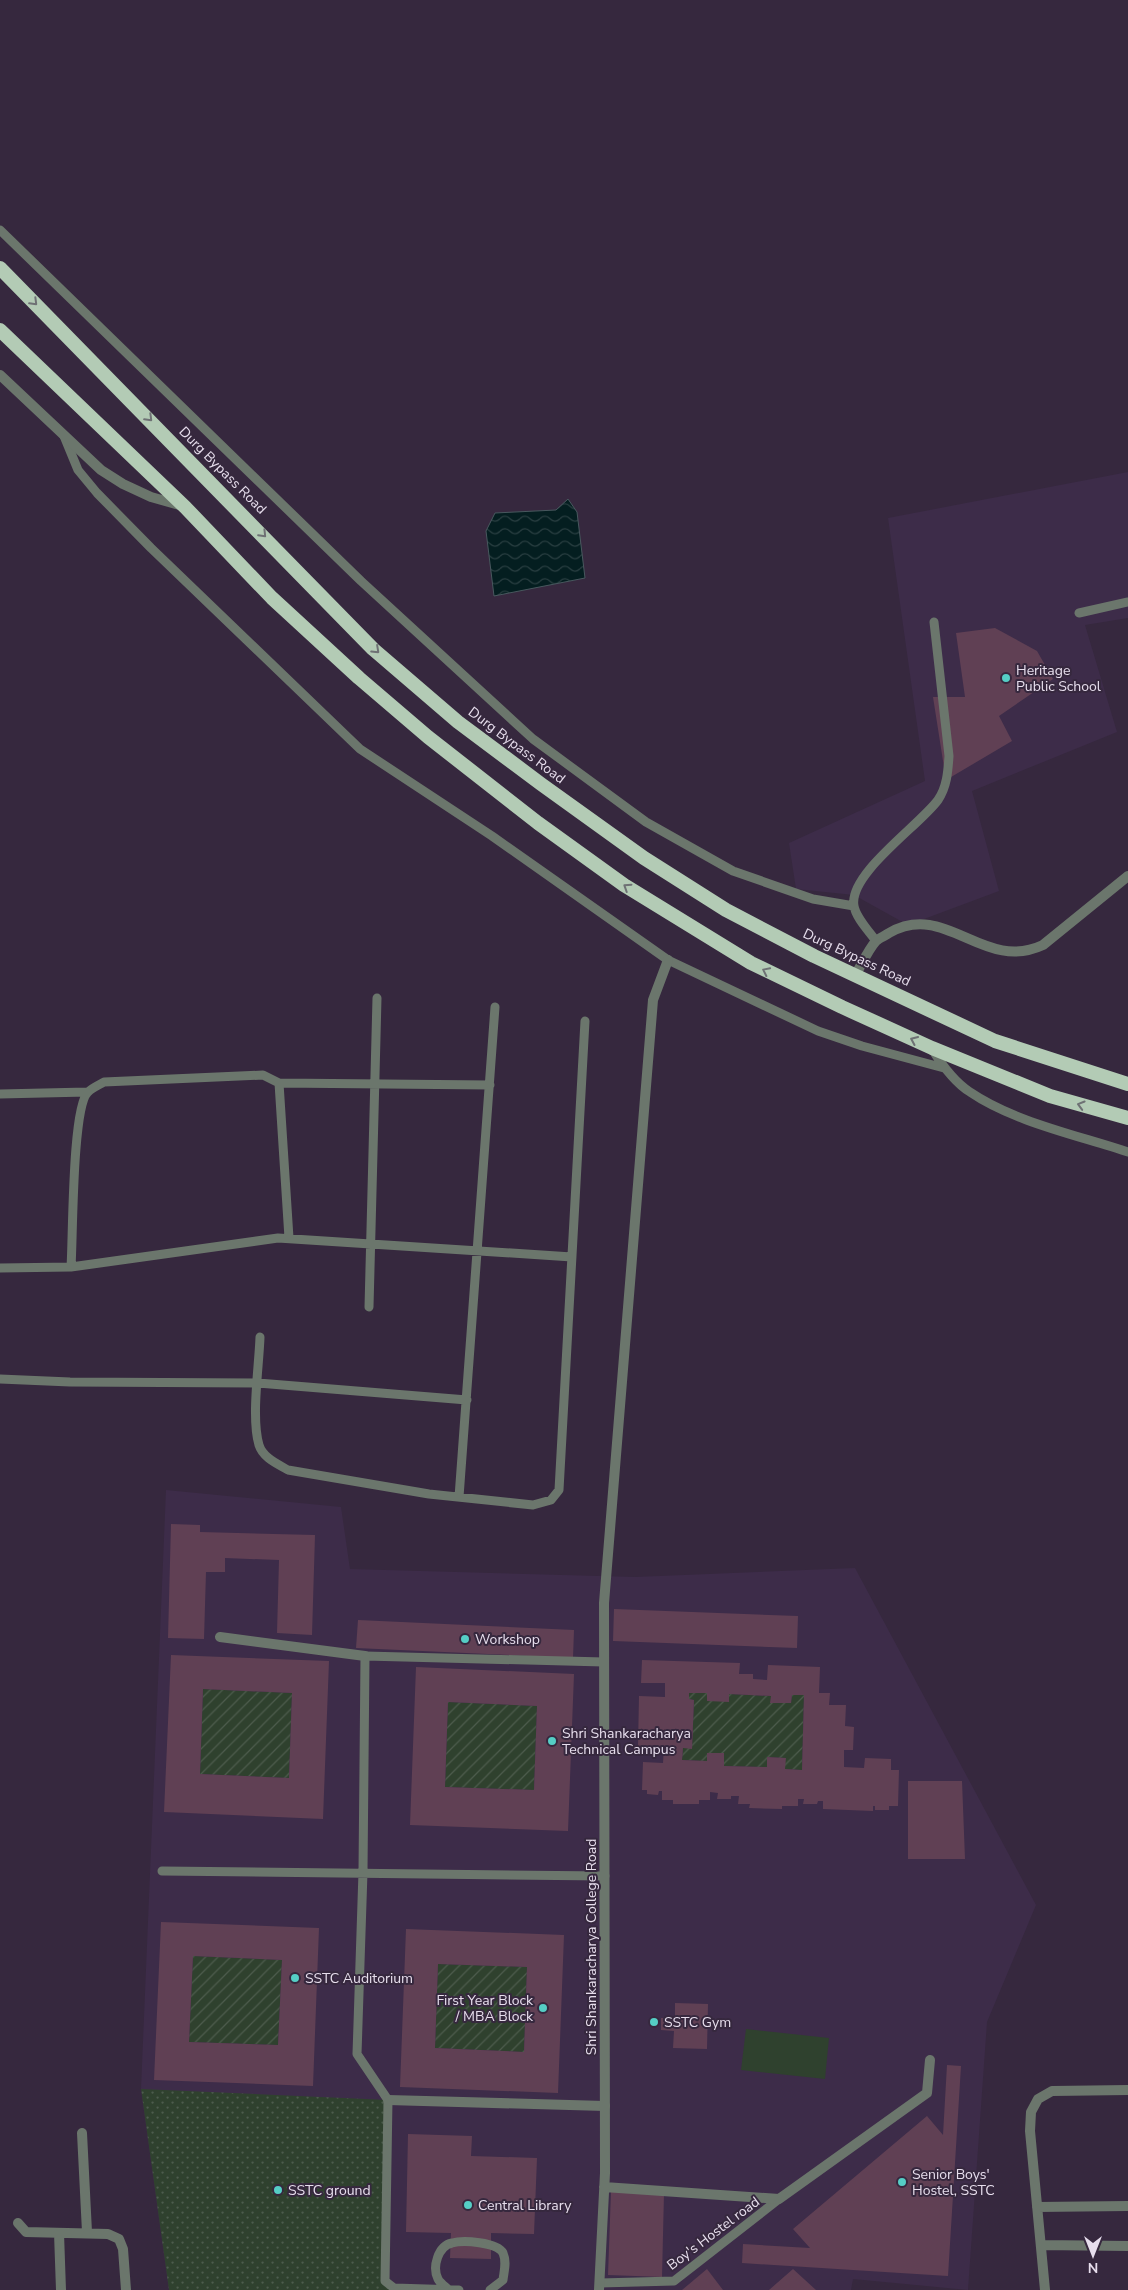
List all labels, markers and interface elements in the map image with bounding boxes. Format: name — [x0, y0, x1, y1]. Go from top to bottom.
one-way arrow — [28, 297, 37, 306]
one-way arrow — [143, 412, 152, 421]
street label: Durg Bypass Road — [175, 422, 271, 518]
one-way arrow — [257, 528, 266, 537]
one-way arrow — [370, 644, 379, 653]
place label: Heritage Public School — [1016, 661, 1102, 696]
marker: Heritage Public School — [1000, 672, 1012, 684]
street label: Durg Bypass Road — [464, 703, 569, 788]
one-way arrow — [624, 884, 633, 893]
street label: Durg Bypass Road — [800, 924, 914, 991]
one-way arrow — [763, 967, 772, 977]
one-way arrow — [910, 1036, 919, 1046]
one-way arrow — [1077, 1101, 1086, 1111]
place label: Workshop — [475, 1630, 540, 1649]
marker: Workshop — [459, 1633, 471, 1645]
place label: Shri Shankaracharya Technical Campus — [562, 1724, 691, 1759]
marker: Shri Shankaracharya Technical Campus — [546, 1735, 558, 1747]
street label: Shri Shankaracharya College Road — [582, 1839, 601, 2055]
place label: SSTC Auditorium — [305, 1969, 413, 1988]
marker: SSTC Auditorium — [289, 1972, 301, 1984]
place label: First Year Block / MBA Block — [436, 1991, 534, 2026]
marker: First Year Block / MBA Block — [537, 2002, 549, 2014]
place label: SSTC Gym — [664, 2013, 731, 2032]
marker: SSTC Gym — [648, 2016, 660, 2028]
place label: Senior Boys' Hostel, SSTC — [912, 2165, 995, 2200]
marker: Senior Boys' Hostel, SSTC — [896, 2176, 908, 2188]
place label: SSTC ground — [288, 2181, 371, 2200]
marker: SSTC ground — [272, 2184, 284, 2196]
street label: Boy's Hostel road — [663, 2192, 763, 2274]
place label: Central Library — [478, 2196, 572, 2215]
marker: Central Library — [462, 2199, 474, 2211]
north arrow — [1068, 2230, 1118, 2280]
text: N — [1088, 2258, 1098, 2277]

